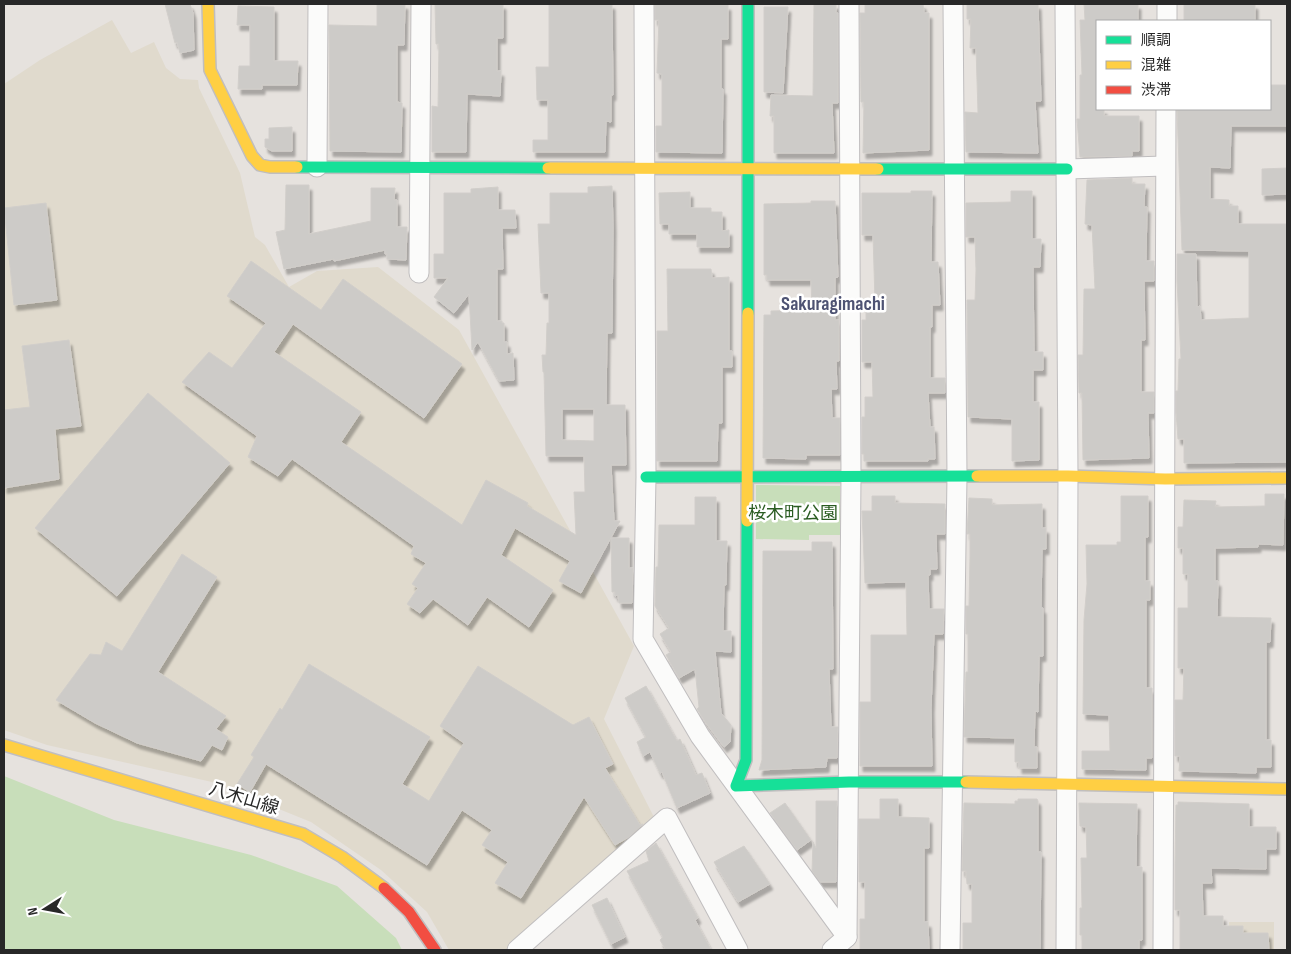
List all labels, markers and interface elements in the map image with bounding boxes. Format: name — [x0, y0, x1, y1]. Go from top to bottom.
legend — [1096, 20, 1271, 110]
text: 順調 — [1141, 31, 1171, 50]
text: 混雑 — [1141, 56, 1171, 75]
text: 渋滞 — [1141, 81, 1171, 100]
district label: Sakuragimachi — [781, 292, 885, 316]
park label: 桜木町公園 — [748, 503, 838, 524]
street label: 八木山線 — [206, 778, 281, 819]
north arrow — [20, 884, 70, 934]
text: N — [24, 906, 42, 917]

